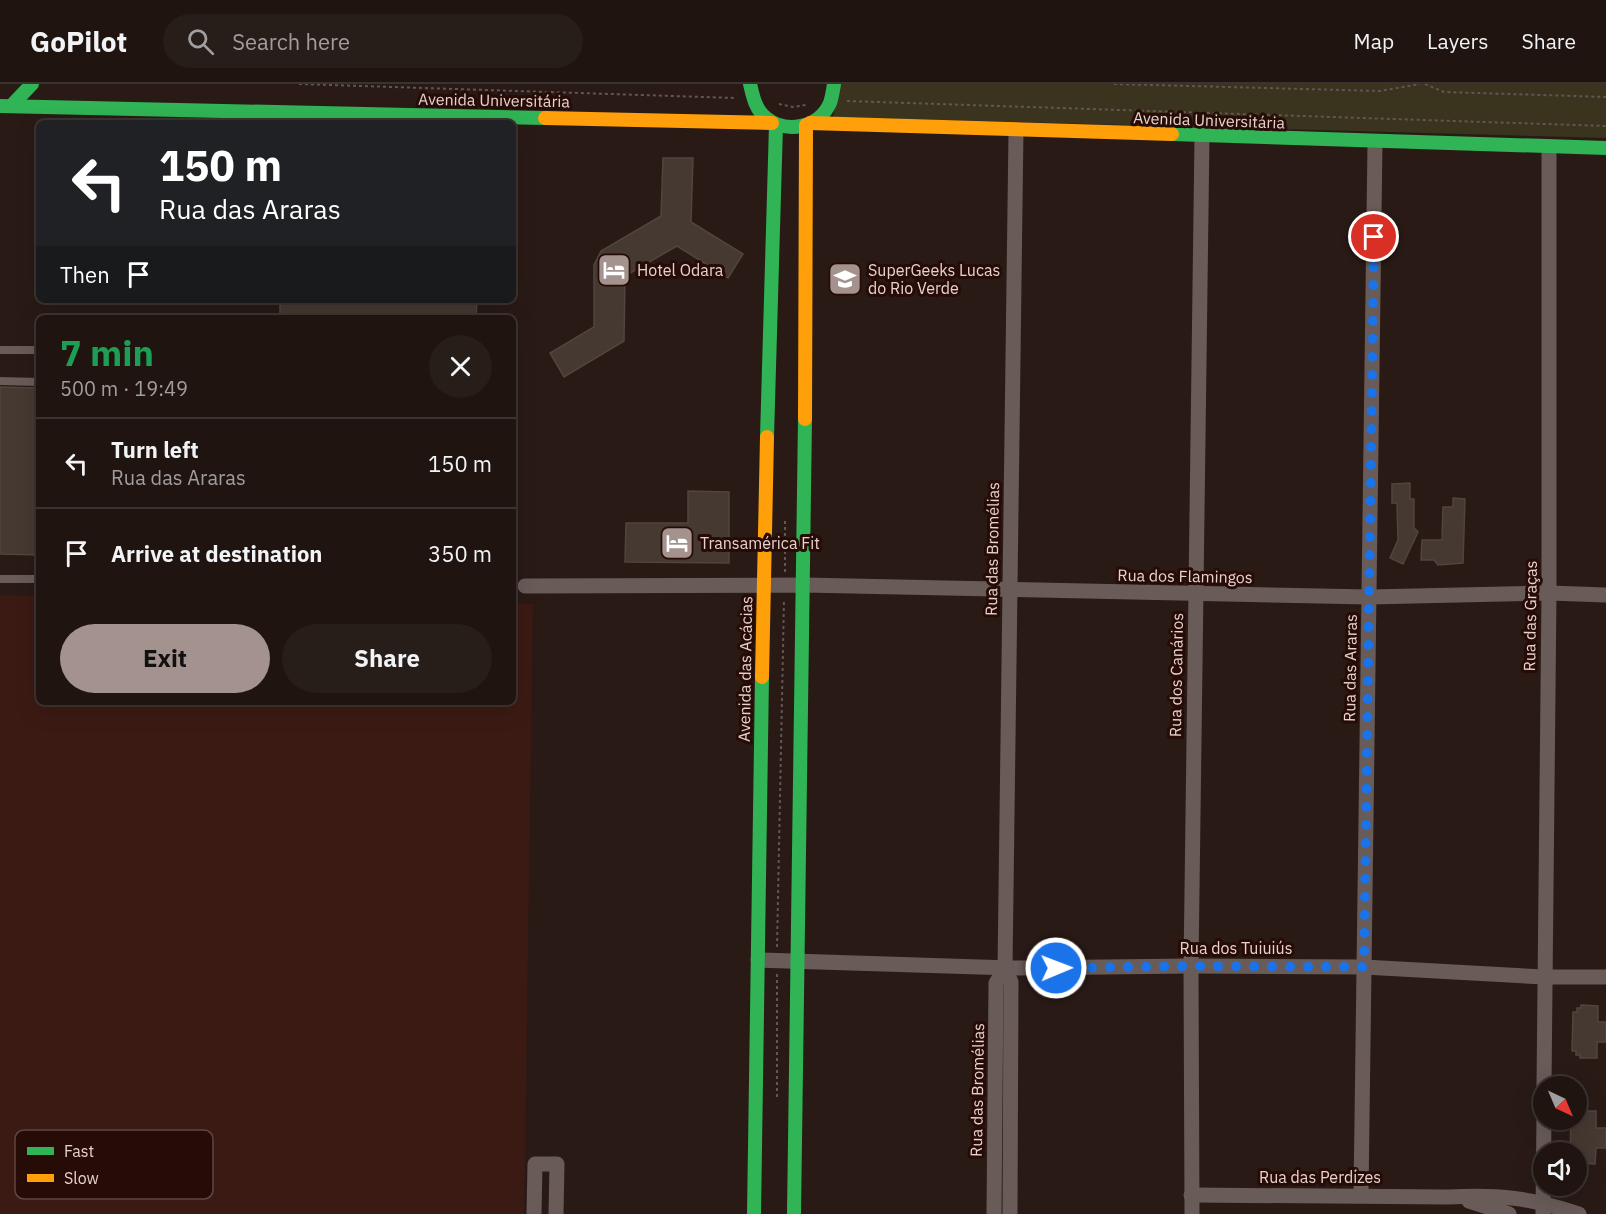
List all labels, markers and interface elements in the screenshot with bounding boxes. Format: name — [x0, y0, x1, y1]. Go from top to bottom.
search box — [163, 14, 583, 68]
text: GoPilot — [30, 23, 127, 60]
icon: search — [184, 25, 217, 58]
text: Search here — [232, 27, 350, 56]
text: Map — [1354, 27, 1394, 55]
text: Layers — [1427, 27, 1489, 55]
text: Share — [1522, 27, 1576, 55]
street label: Avenida Universitária — [418, 89, 571, 111]
street label: Avenida Universitária — [1133, 107, 1286, 133]
text: 150 m — [159, 138, 282, 193]
icon: left — [60, 144, 138, 222]
text: Rua das Araras — [159, 191, 341, 226]
pin — [1348, 211, 1399, 262]
icon: arrive — [1357, 220, 1390, 253]
hotel icon: Hotel Odara — [596, 252, 632, 288]
icon: arrive — [122, 258, 155, 291]
text: Then — [60, 260, 110, 289]
place label: Hotel Odara — [637, 260, 724, 280]
place label: SuperGeeks Lucas do Rio Verde — [868, 260, 1000, 298]
school or university icon: SuperGeeks Lucas do Rio Verde — [827, 261, 863, 297]
text: 7 min — [60, 329, 154, 376]
button: close — [429, 335, 492, 398]
text: 500 m · 19:49 — [60, 375, 188, 402]
text: Turn left — [111, 435, 199, 464]
icon: left — [60, 447, 93, 480]
text: 150 m — [428, 449, 492, 478]
text: Rua das Araras — [111, 464, 246, 491]
street label: Rua das Bromélias — [981, 482, 1003, 616]
hotel icon: Transamérica Fit — [659, 525, 695, 561]
place label: Transamérica Fit — [700, 533, 820, 553]
icon: arrive — [60, 537, 93, 570]
text: Arrive at destination — [111, 539, 322, 568]
text: 350 m — [428, 539, 492, 568]
street label: Rua das Graças — [1519, 560, 1541, 672]
street label: Rua dos Flamingos — [1117, 565, 1253, 587]
street label: Avenida das Acácias — [734, 596, 756, 742]
street label: Rua dos Canários — [1165, 613, 1187, 737]
street label: Rua das Araras — [1339, 614, 1361, 722]
button: Exit — [60, 624, 270, 693]
button: Share — [282, 624, 492, 693]
position arrow — [1024, 936, 1088, 1000]
street label: Rua dos Tuiuiús — [1180, 938, 1292, 958]
street label: Rua das Bromélias — [966, 1023, 988, 1157]
north arrow — [1533, 1076, 1587, 1130]
map controls — [1533, 1076, 1587, 1196]
legend — [15, 1130, 213, 1199]
text: Fast — [64, 1141, 94, 1161]
button: sound — [1533, 1142, 1587, 1196]
street label: Rua das Perdizes — [1259, 1167, 1381, 1187]
text: Slow — [64, 1168, 99, 1188]

